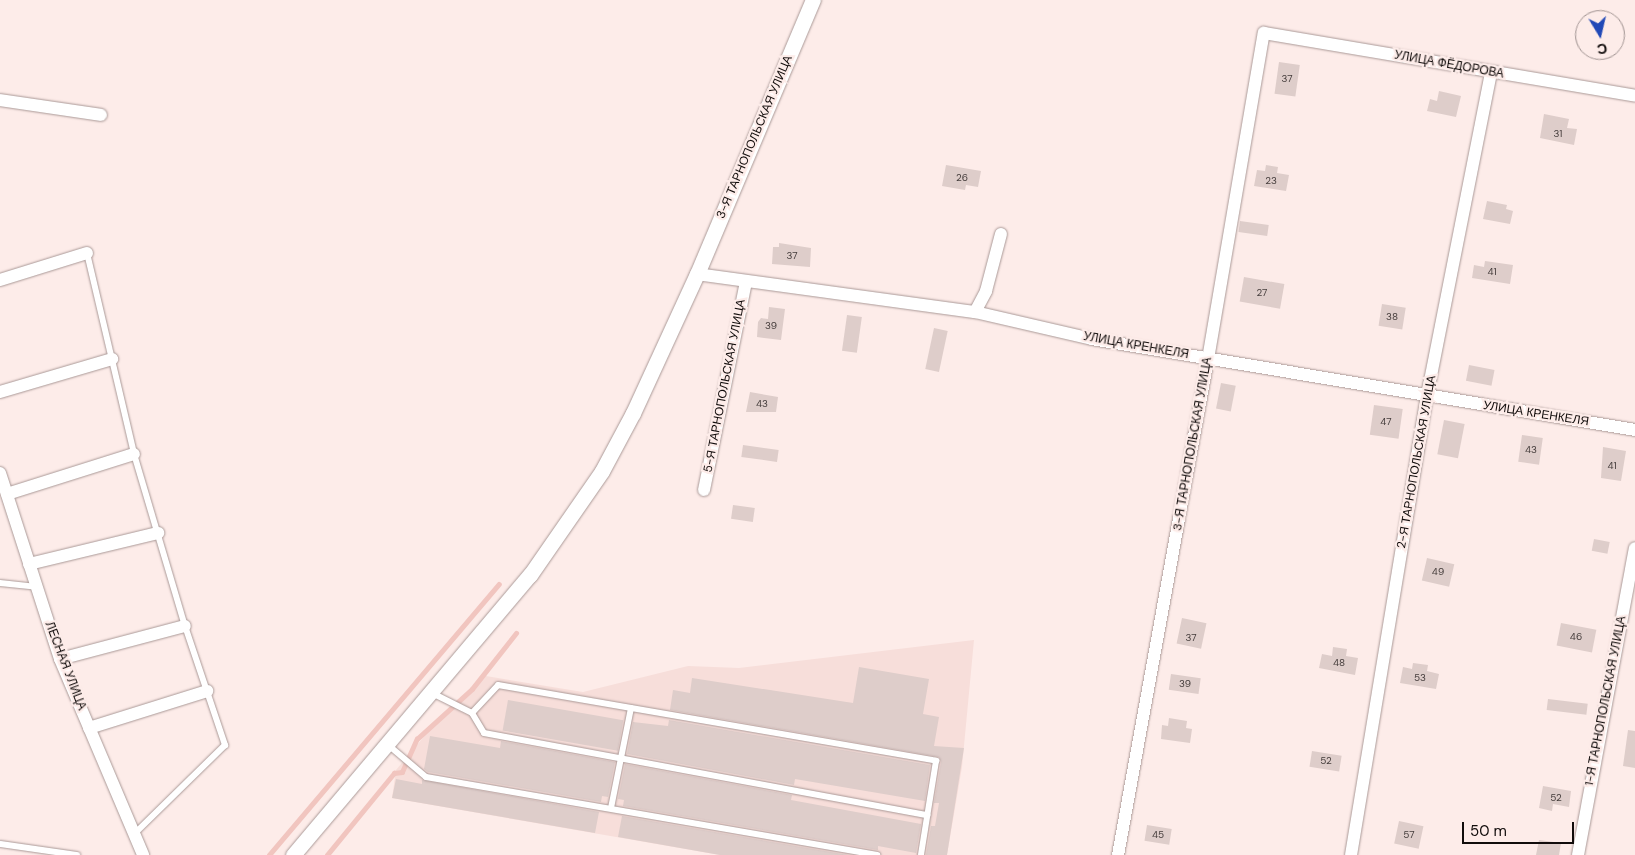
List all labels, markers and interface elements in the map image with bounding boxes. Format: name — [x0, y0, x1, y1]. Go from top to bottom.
north arrow — [1575, 10, 1625, 60]
text: С — [1596, 39, 1609, 59]
street label: УЛИЦА ФЁДОРОВА — [1393, 48, 1505, 82]
street label: 3-Я ТАРНОПОЛЬСКАЯ УЛИЦА — [714, 53, 796, 221]
house number: 37 — [1281, 73, 1293, 85]
house number: 31 — [1554, 128, 1562, 140]
house number: 26 — [956, 172, 968, 184]
house number: 23 — [1265, 175, 1277, 187]
house number: 37 — [786, 250, 798, 262]
house number: 41 — [1487, 266, 1497, 278]
house number: 27 — [1257, 287, 1267, 299]
street label: 5-Я ТАРНОПОЛЬСКАЯ УЛИЦА — [701, 298, 749, 474]
house number: 38 — [1386, 311, 1398, 323]
house number: 39 — [765, 320, 777, 332]
street label: УЛИЦА КРЕНКЕЛЯ — [1082, 330, 1190, 362]
street label: 3-Я ТАРНОПОЛЬСКАЯ УЛИЦА — [1171, 356, 1215, 532]
street label: 2-Я ТАРНОПОЛЬСКАЯ УЛИЦА — [1395, 374, 1439, 550]
house number: 43 — [756, 398, 768, 410]
street label: УЛИЦА КРЕНКЕЛЯ — [1482, 399, 1590, 429]
house number: 47 — [1380, 416, 1392, 428]
house number: 43 — [1525, 444, 1537, 456]
house number: 41 — [1607, 460, 1617, 472]
house number: 49 — [1432, 566, 1444, 578]
street label: 1-Я ТАРНОПОЛЬСКАЯ УЛИЦА — [1582, 615, 1630, 787]
street label: ЛЕСНАЯ УЛИЦА — [41, 620, 89, 712]
house number: 46 — [1570, 631, 1582, 643]
house number: 37 — [1185, 632, 1197, 644]
house number: 48 — [1333, 657, 1345, 669]
house number: 53 — [1414, 672, 1426, 684]
house number: 39 — [1179, 678, 1191, 690]
house number: 52 — [1320, 755, 1332, 767]
house number: 52 — [1550, 792, 1562, 804]
scale bar — [1465, 812, 1578, 844]
text: 50 m — [1470, 821, 1507, 841]
house number: 45 — [1152, 829, 1164, 841]
house number: 57 — [1403, 829, 1415, 841]

